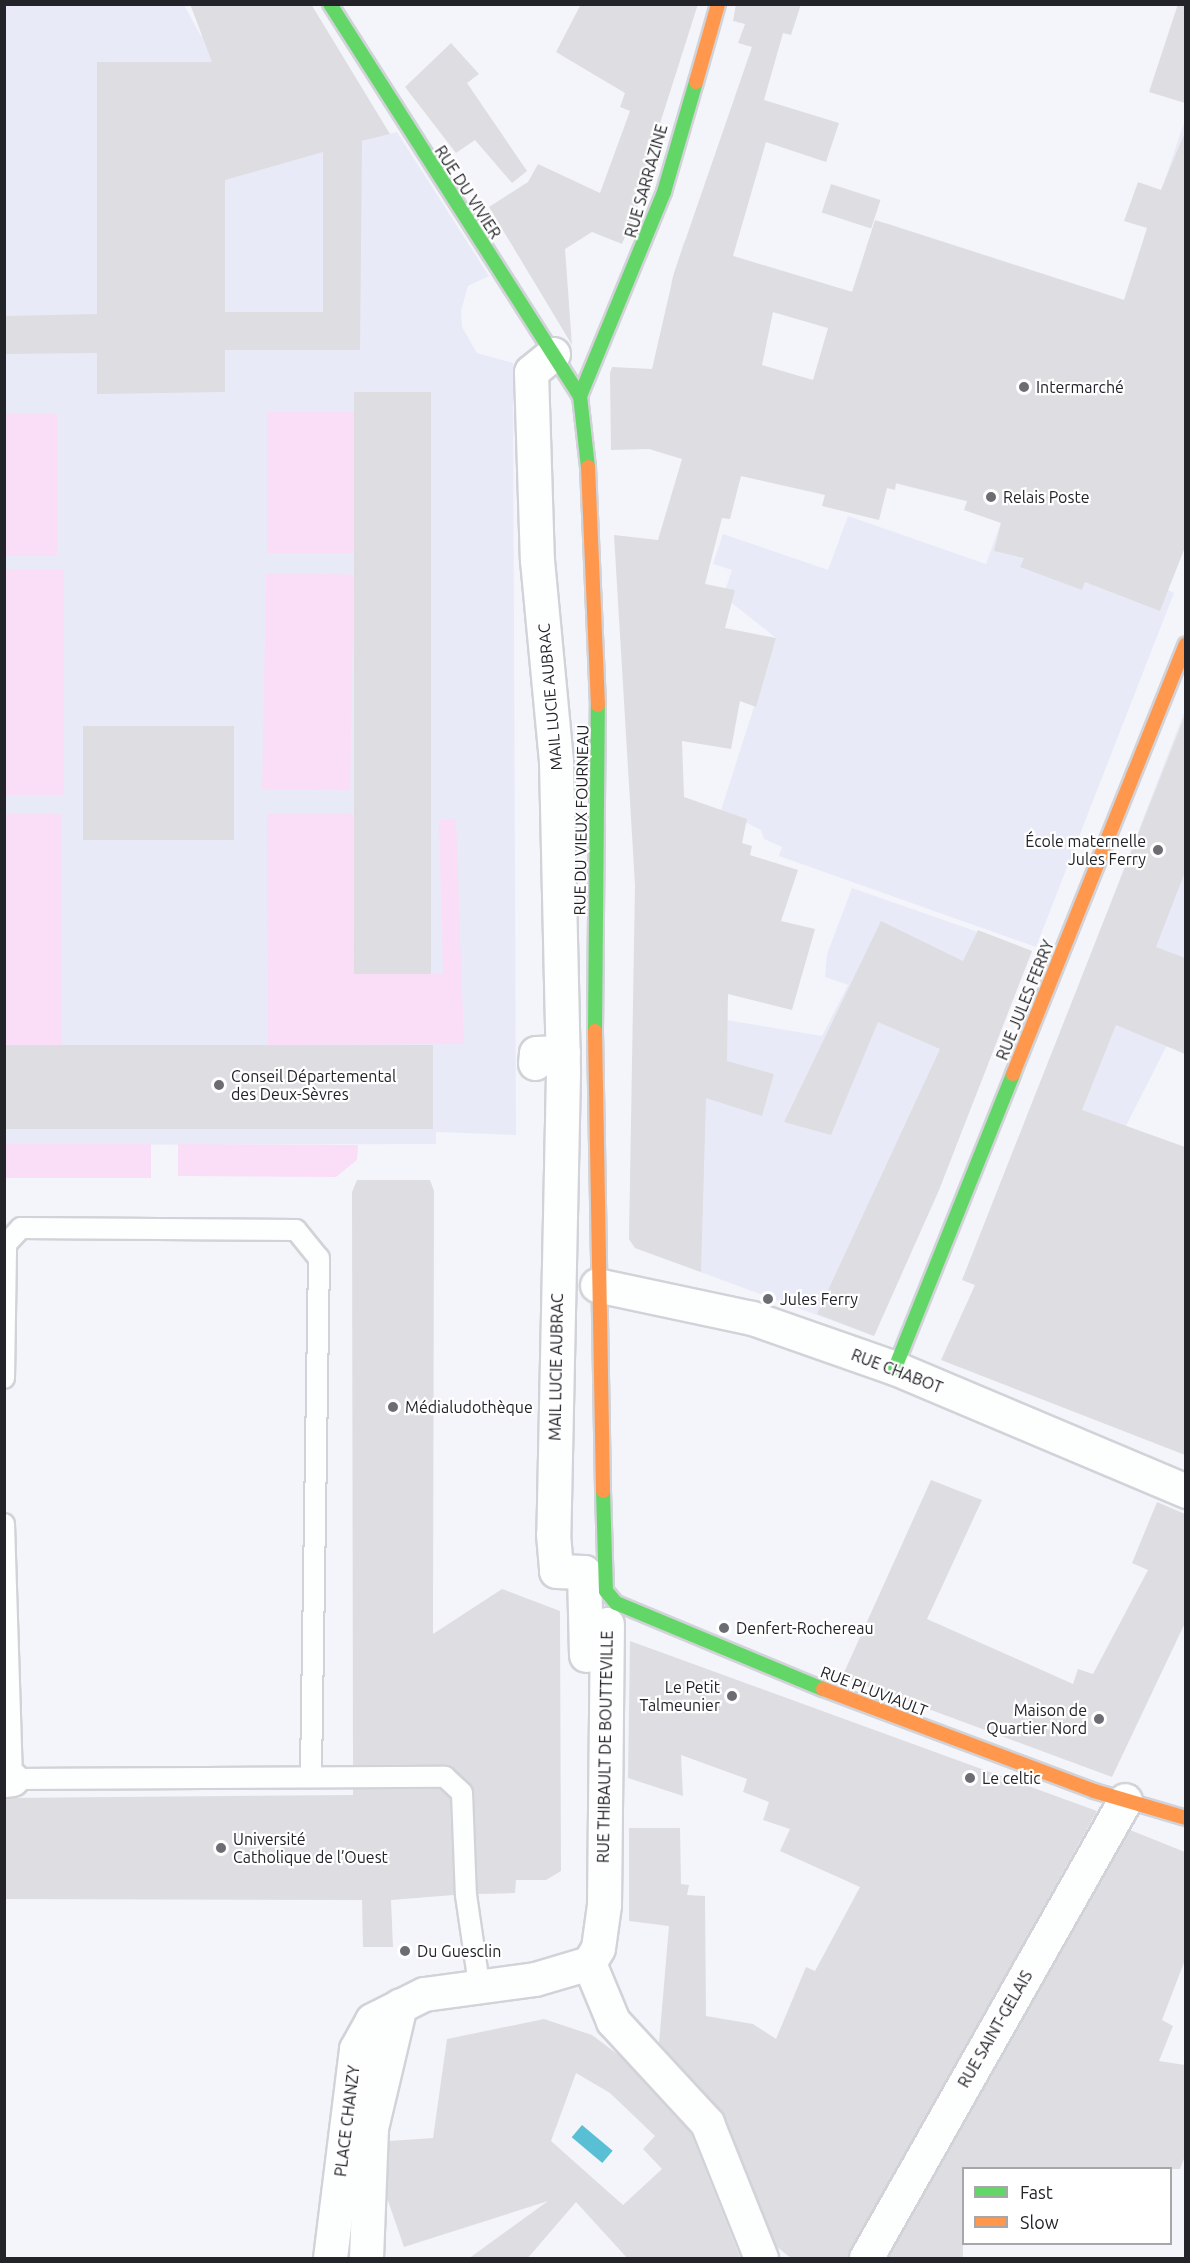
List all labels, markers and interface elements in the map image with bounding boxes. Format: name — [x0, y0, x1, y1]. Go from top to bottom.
street label: RUE SARRAZINE — [621, 122, 671, 240]
street label: RUE DU VIVIER — [431, 142, 505, 242]
place label: Intermarché — [1036, 377, 1124, 397]
marker: Intermarché — [1017, 380, 1031, 394]
place label: Relais Poste — [1003, 487, 1089, 507]
marker: Relais Poste — [984, 490, 998, 504]
street label: MAIL LUCIE AUBRAC — [534, 623, 566, 771]
street label: RUE DU VIEUX FOURNEAU — [570, 725, 592, 915]
place label: École maternelle Jules Ferry — [1025, 831, 1146, 869]
marker: École maternelle Jules Ferry — [1151, 843, 1165, 857]
street label: RUE JULES FERRY — [992, 937, 1058, 1063]
place label: Conseil Départemental des Deux-Sèvres — [231, 1066, 396, 1104]
marker: Conseil Départemental des Deux-Sèvres — [212, 1078, 226, 1092]
place label: Jules Ferry — [780, 1289, 858, 1309]
marker: Jules Ferry — [761, 1292, 775, 1306]
street label: MAIL LUCIE AUBRAC — [545, 1293, 567, 1441]
street label: RUE CHABOT — [849, 1345, 945, 1397]
place label: Médialudothèque — [405, 1397, 533, 1417]
marker: Médialudothèque — [386, 1400, 400, 1414]
place label: Denfert-Rochereau — [736, 1618, 874, 1638]
marker: Denfert-Rochereau — [717, 1621, 731, 1635]
street label: RUE THIBAULT DE BOUTTEVILLE — [593, 1631, 617, 1863]
street label: RUE PLUVIAULT — [818, 1662, 930, 1720]
place label: Le Petit Talmeunier — [640, 1677, 720, 1715]
marker: Le Petit Talmeunier — [725, 1689, 739, 1703]
place label: Maison de Quartier Nord — [986, 1700, 1087, 1738]
marker: Maison de Quartier Nord — [1092, 1712, 1106, 1726]
place label: Le celtic — [982, 1768, 1041, 1788]
marker: Le celtic — [963, 1771, 977, 1785]
place label: Université Catholique de l’Ouest — [233, 1829, 388, 1867]
marker: Université Catholique de l’Ouest — [214, 1841, 228, 1855]
place label: Du Guesclin — [417, 1941, 501, 1961]
marker: Du Guesclin — [398, 1944, 412, 1958]
street label: RUE SAINT-GELAIS — [954, 1967, 1036, 2091]
street label: PLACE CHANZY — [331, 2064, 363, 2178]
legend — [962, 2167, 1172, 2245]
text: Fast — [1020, 2182, 1053, 2202]
text: Slow — [1020, 2212, 1059, 2232]

